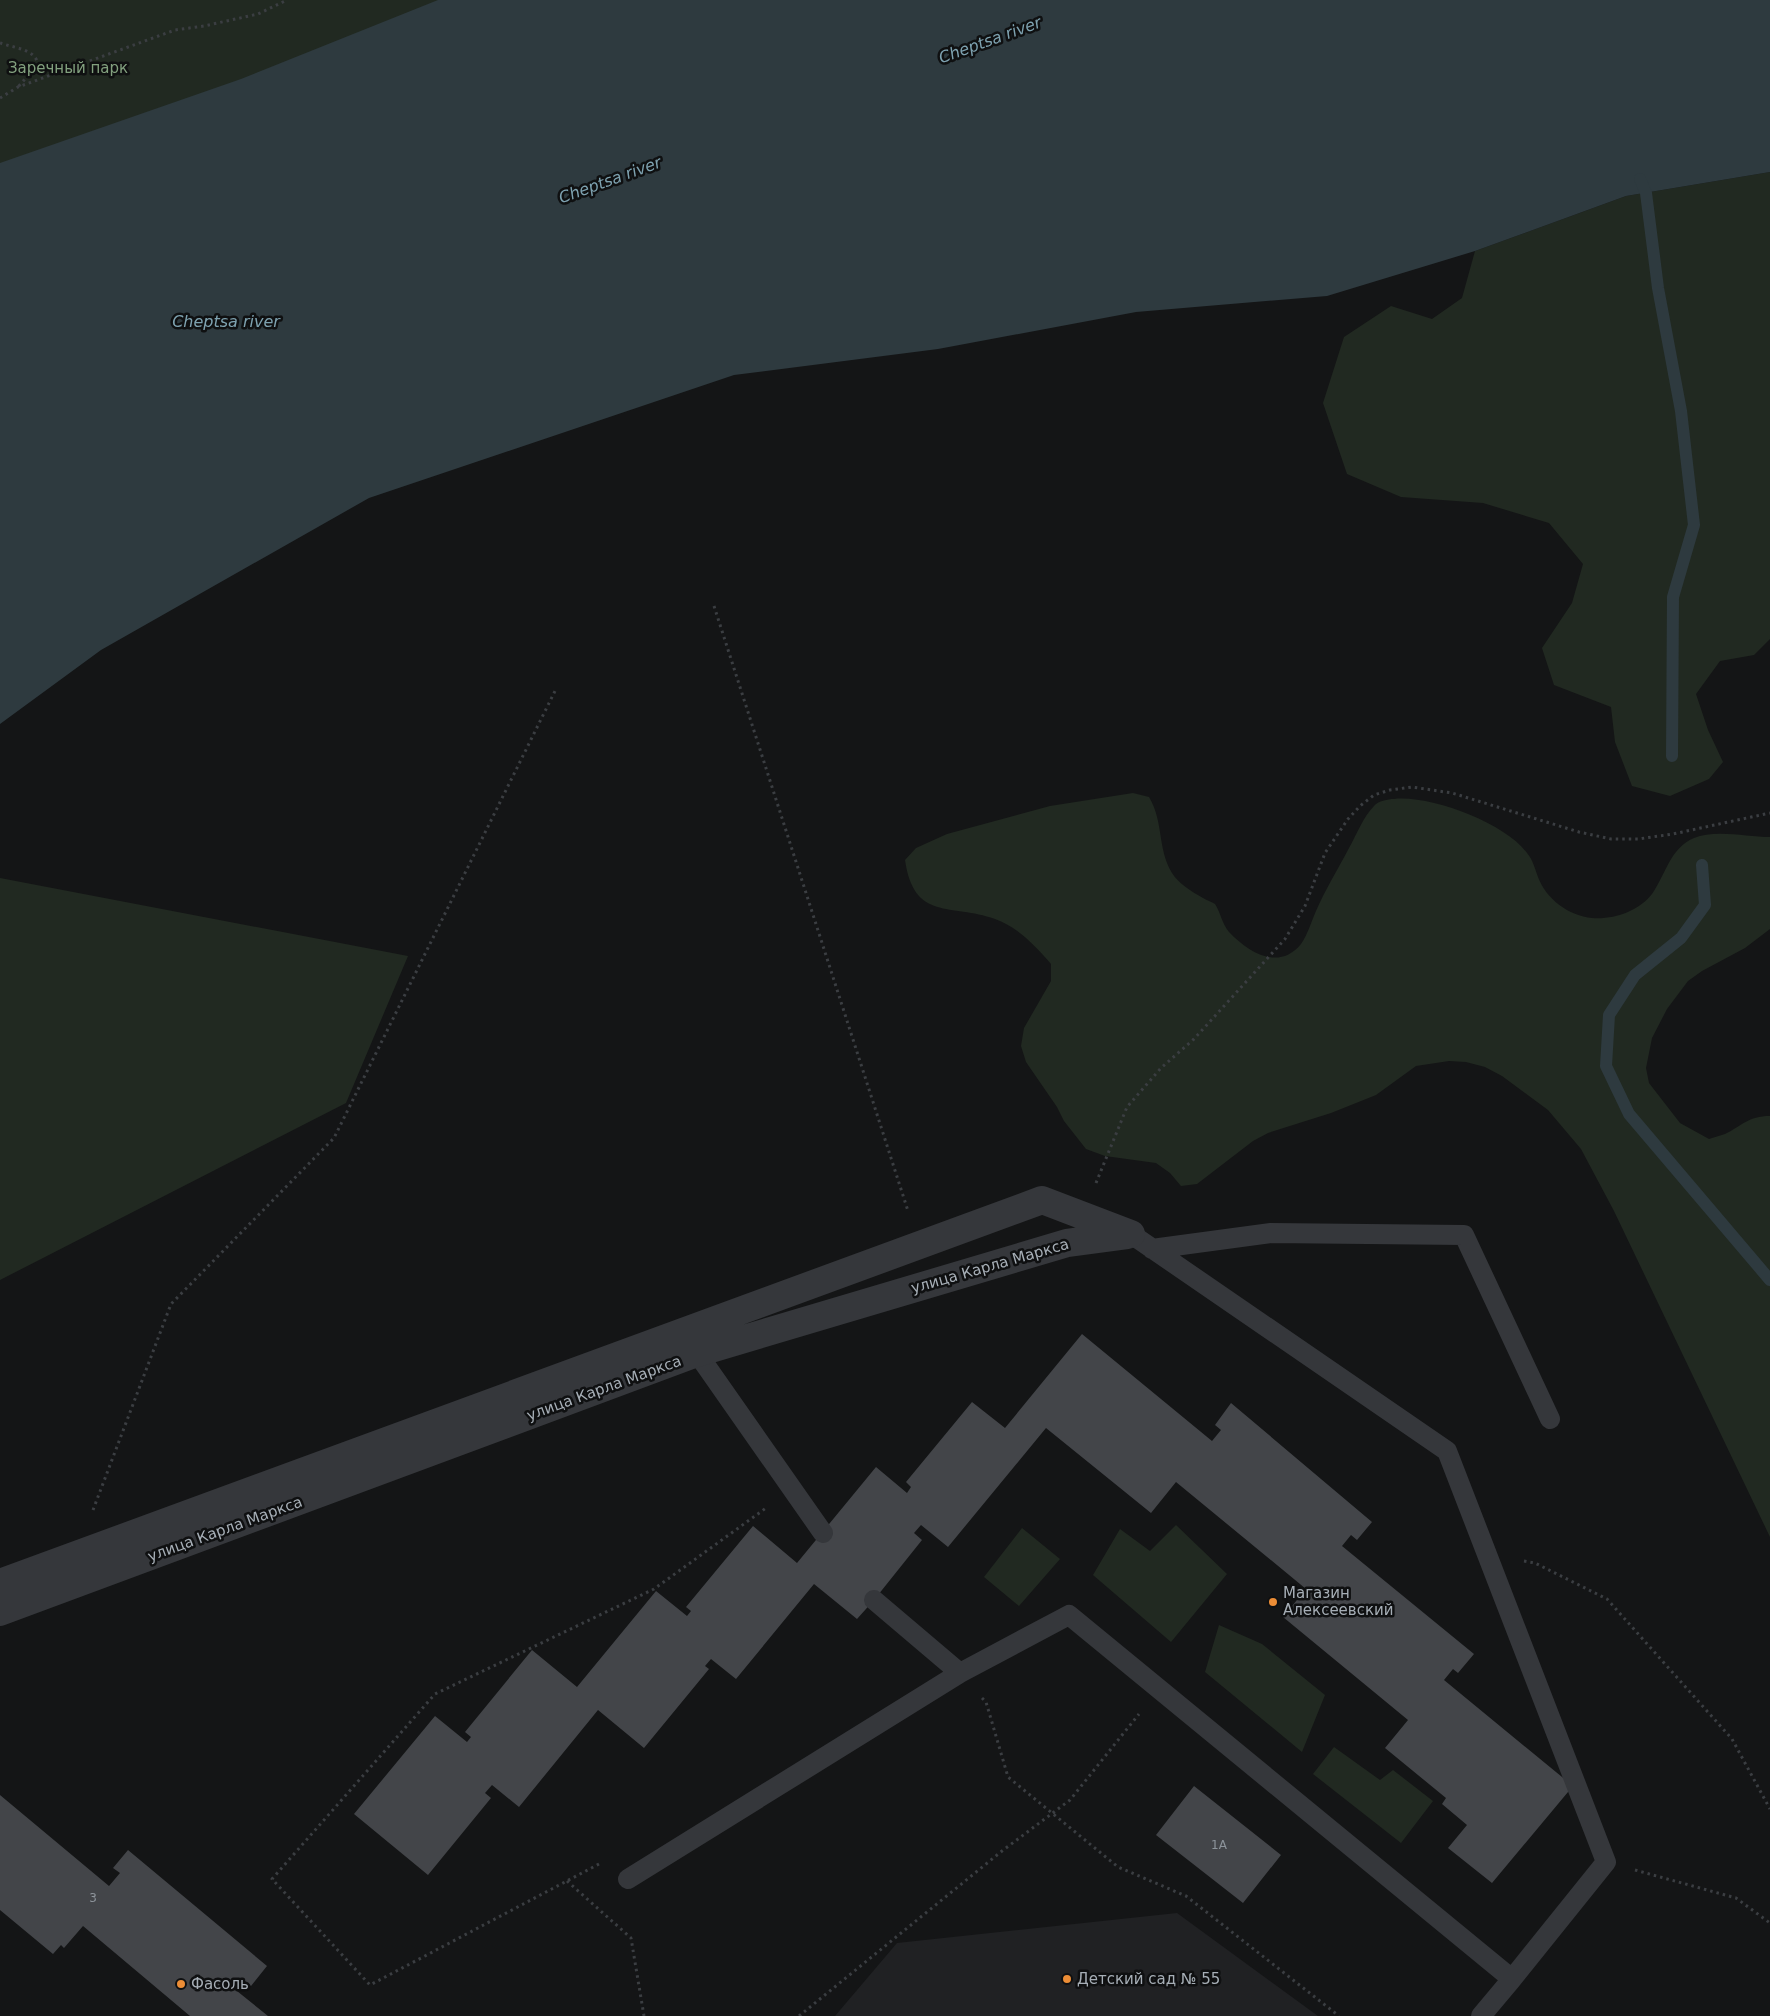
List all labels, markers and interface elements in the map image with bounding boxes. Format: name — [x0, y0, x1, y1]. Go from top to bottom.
water label: Cheptsa river — [936, 12, 1045, 67]
park label: Заречный парк — [8, 59, 128, 77]
water label: Cheptsa river — [556, 152, 665, 207]
water label: Cheptsa river — [172, 312, 281, 331]
street label: улица Карла Маркса — [909, 1235, 1071, 1297]
street label: улица Карла Маркса — [524, 1352, 684, 1424]
street label: улица Карла Маркса — [145, 1493, 305, 1565]
place label: Магазин Алексеевский — [1283, 1584, 1394, 1619]
marker: Магазин Алексеевский — [1267, 1596, 1279, 1608]
house number: 1А — [1211, 1838, 1228, 1852]
house number: 3 — [89, 1891, 97, 1905]
place label: Детский сад № 55 — [1077, 1970, 1220, 1988]
marker: Детский сад № 55 — [1061, 1973, 1073, 1985]
place label: Фасоль — [191, 1975, 249, 1993]
marker: Фасоль — [175, 1978, 187, 1990]

